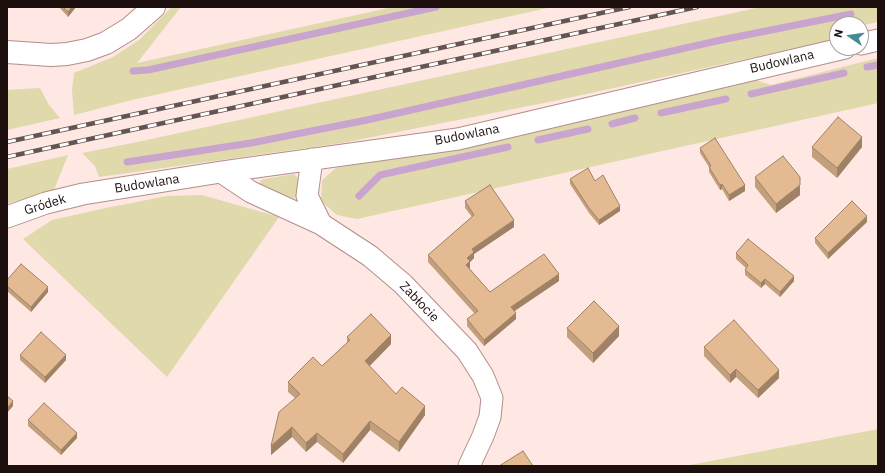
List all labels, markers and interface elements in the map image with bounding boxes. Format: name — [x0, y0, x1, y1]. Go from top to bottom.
north arrow — [829, 16, 869, 56]
text: N — [831, 28, 846, 39]
street label: Budowlana — [748, 47, 816, 77]
street label: Budowlana — [433, 121, 501, 149]
street label: Budowlana — [113, 171, 181, 197]
street label: Gródek — [22, 191, 68, 219]
street label: Zabłocie — [396, 279, 442, 325]

